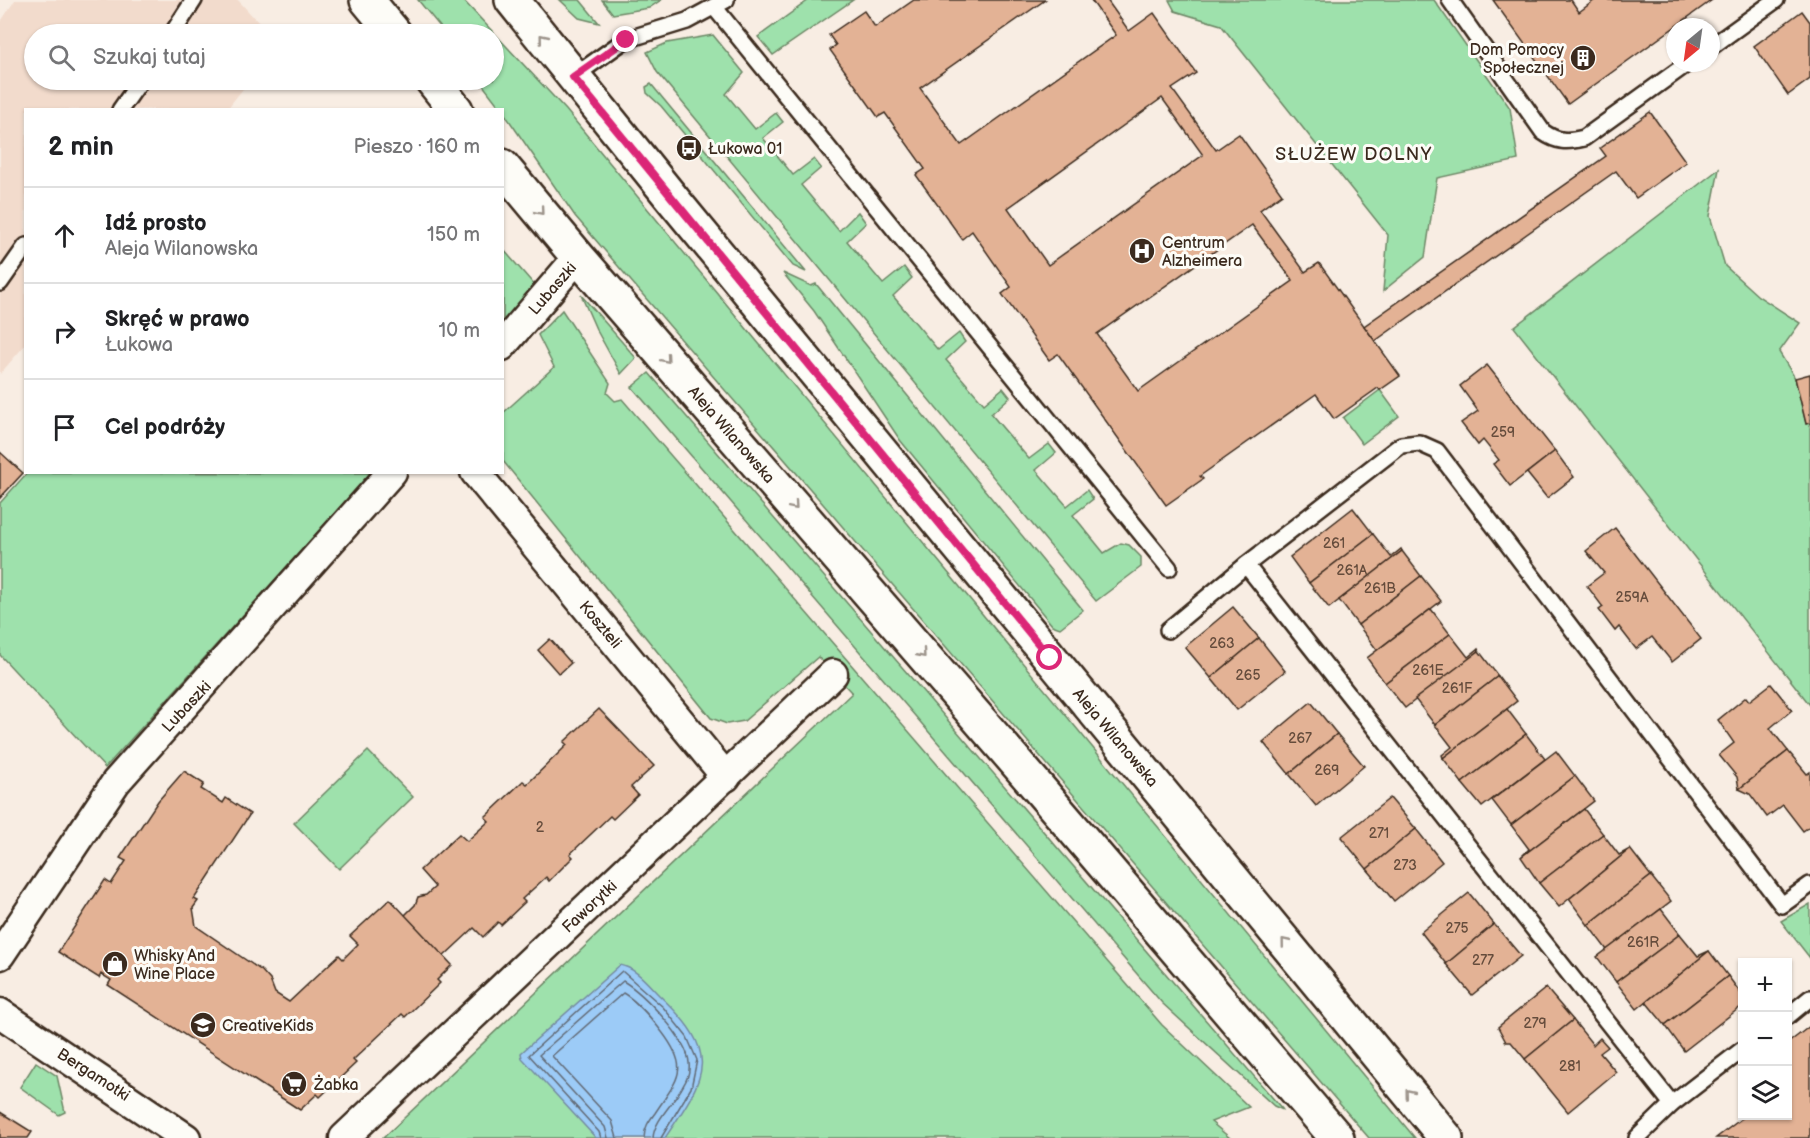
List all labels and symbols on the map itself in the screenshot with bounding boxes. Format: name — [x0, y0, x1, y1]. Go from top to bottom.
north arrow — [1666, 18, 1720, 72]
route end — [612, 26, 638, 52]
one-way arrow — [539, 34, 550, 45]
place label: Dom Pomocy Społecznej — [1469, 41, 1565, 78]
building icon: Dom Pomocy Społecznej — [1568, 43, 1598, 73]
bus stop icon: Łukowa 01 — [674, 133, 704, 163]
place label: Łukowa 01 — [708, 140, 782, 159]
district label: SŁUŻEW DOLNY — [1275, 143, 1433, 165]
one-way arrow — [532, 204, 543, 215]
place label: Centrum Alzheimera — [1162, 234, 1242, 271]
hospital icon: Centrum Alzheimera — [1127, 236, 1157, 266]
street label: Lubaszki — [525, 259, 581, 319]
one-way arrow — [659, 352, 670, 363]
street label: Aleja Wilanowska — [683, 382, 778, 487]
house number: 259 — [1491, 424, 1515, 441]
one-way arrow — [787, 499, 798, 510]
house number: 261 — [1323, 535, 1345, 552]
house number: 261A — [1337, 562, 1368, 579]
house number: 261B — [1364, 580, 1396, 597]
house number: 259A — [1616, 589, 1649, 606]
street label: Koszteli — [575, 597, 625, 653]
house number: 263 — [1209, 635, 1235, 652]
route start — [1036, 644, 1062, 670]
one-way arrow — [915, 647, 926, 657]
house number: 261E — [1412, 662, 1444, 679]
house number: 265 — [1236, 667, 1260, 684]
street label: Lubaszki — [159, 677, 216, 737]
house number: 261F — [1442, 680, 1473, 697]
street label: Aleja Wilanowska — [1068, 685, 1162, 791]
house number: 267 — [1288, 730, 1312, 747]
house number: 269 — [1315, 762, 1339, 779]
house number: 2 — [536, 819, 545, 836]
house number: 271 — [1369, 825, 1389, 842]
house number: 273 — [1393, 857, 1417, 874]
street label: Faworytki — [559, 877, 621, 937]
house number: 275 — [1445, 920, 1469, 937]
house number: 261R — [1627, 934, 1659, 951]
one-way arrow — [1282, 938, 1293, 949]
place label: Whisky And Wine Place — [134, 947, 215, 984]
shop icon: Whisky And Wine Place — [100, 949, 130, 979]
house number: 277 — [1472, 952, 1494, 969]
school or university icon: CreativeKids — [188, 1010, 218, 1040]
house number: 279 — [1523, 1015, 1547, 1032]
place label: CreativeKids — [222, 1017, 314, 1036]
street label: Bergamotki — [53, 1045, 133, 1106]
house number: 281 — [1559, 1058, 1581, 1075]
supermarket icon: Żabka — [279, 1069, 309, 1099]
place label: Żabka — [313, 1074, 359, 1095]
one-way arrow — [1406, 1089, 1417, 1100]

